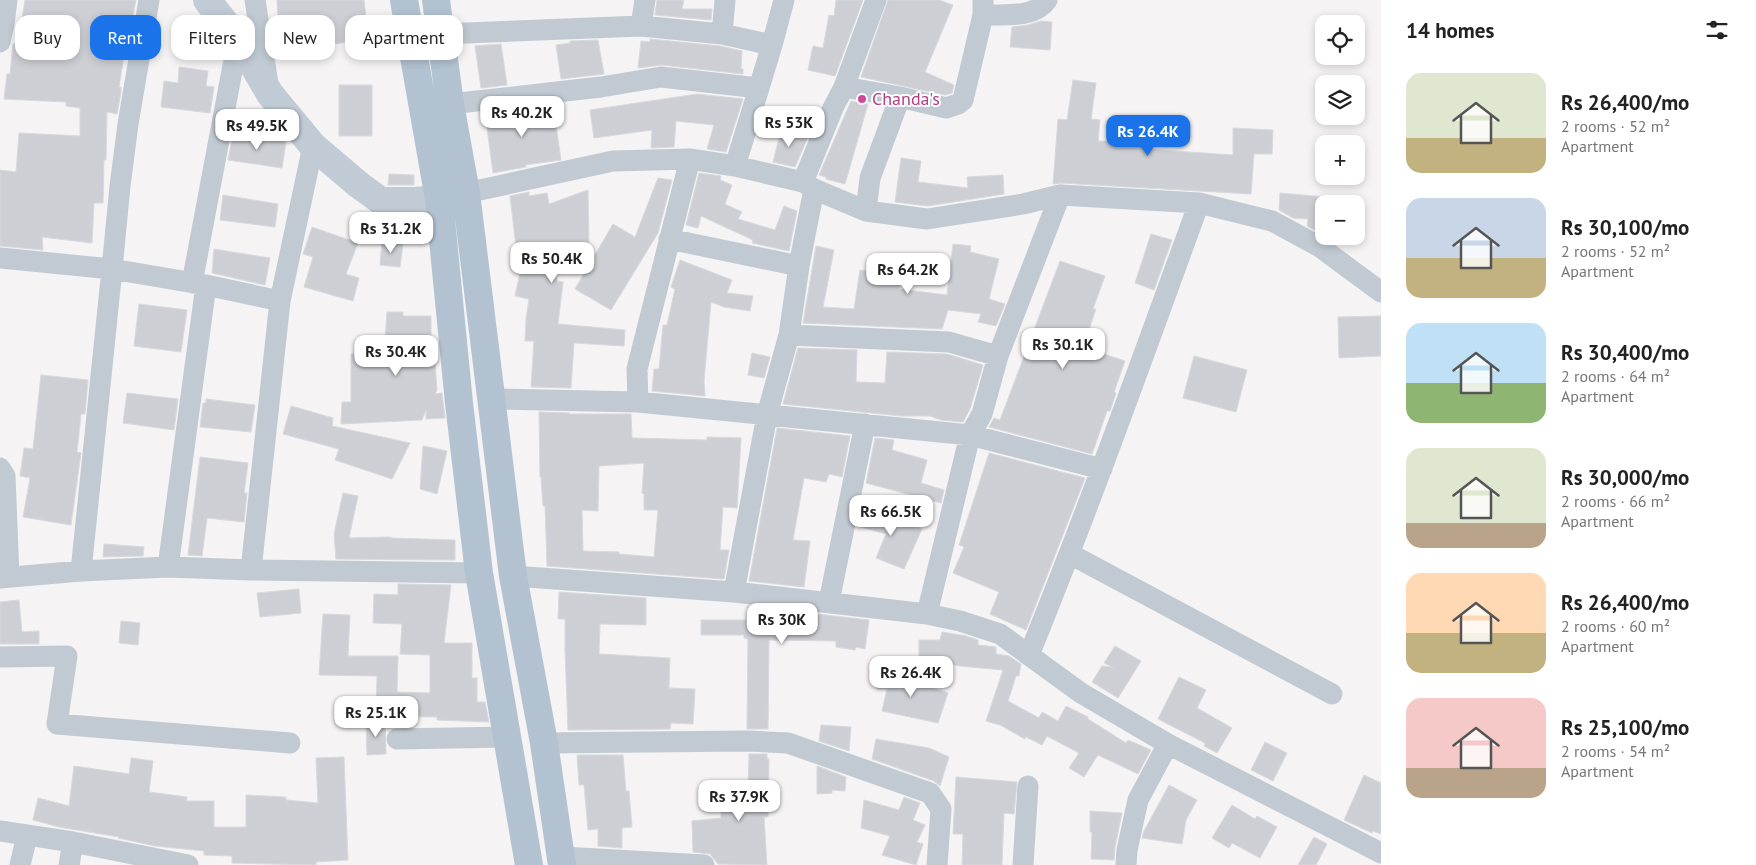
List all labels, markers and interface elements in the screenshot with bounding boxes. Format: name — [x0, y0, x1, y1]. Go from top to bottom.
chip: Buy — [15, 15, 80, 60]
chip: Rent — [90, 15, 161, 60]
chip: Filters — [171, 15, 255, 60]
chip: New — [265, 15, 335, 60]
chip: Apartment — [345, 15, 463, 60]
map controls — [1315, 15, 1365, 245]
button: locate — [1315, 15, 1365, 65]
icon: filters — [1703, 16, 1731, 44]
text: 14 homes — [1406, 17, 1494, 44]
button: layers — [1315, 75, 1365, 125]
place label: Chanda's — [872, 87, 940, 110]
text: Rs 26,400/mo — [1561, 89, 1689, 116]
marker: Chanda's — [856, 93, 868, 105]
icon: home — [1446, 93, 1506, 153]
pin: Rs 40.2K — [470, 96, 574, 138]
text: Rs 40.2K — [491, 102, 553, 122]
pin: Rs 53K — [748, 106, 830, 148]
pin: Rs 49.5K — [205, 108, 309, 151]
text: Rs 53K — [765, 112, 813, 132]
pin: Rs 26.4K — [1096, 114, 1200, 157]
text: Rs 49.5K — [226, 115, 288, 135]
text: 2 rooms · 52 m² — [1561, 116, 1670, 136]
text: Rs 26.4K — [1117, 121, 1179, 141]
button: + — [1315, 135, 1365, 185]
text: Apartment — [1561, 136, 1634, 156]
button: − — [1315, 195, 1365, 245]
pin: Rs 31.2K — [339, 212, 443, 254]
text: Rs 30,100/mo — [1561, 214, 1689, 241]
text: Rs 31.2K — [360, 218, 422, 238]
icon: home — [1446, 218, 1506, 278]
text: 2 rooms · 52 m² — [1561, 241, 1670, 261]
pin: Rs 50.4K — [500, 242, 604, 284]
text: Rs 50.4K — [521, 248, 583, 268]
pin: Rs 64.2K — [856, 252, 960, 295]
text: Rs 64.2K — [877, 259, 939, 279]
text: Apartment — [1561, 261, 1634, 281]
pin: Rs 30.1K — [1011, 328, 1115, 370]
pin: Rs 30.4K — [344, 334, 448, 377]
text: Rs 30.1K — [1032, 334, 1094, 354]
text: Rs 30,400/mo — [1561, 339, 1689, 366]
text: Rs 30.4K — [365, 341, 427, 361]
icon: home — [1446, 343, 1506, 403]
text: 2 rooms · 64 m² — [1561, 366, 1670, 386]
text: Apartment — [1561, 386, 1634, 406]
text: Rs 30,000/mo — [1561, 464, 1689, 491]
icon: home — [1446, 468, 1506, 528]
text: 2 rooms · 66 m² — [1561, 491, 1670, 511]
pin: Rs 66.5K — [839, 494, 943, 537]
text: Rs 66.5K — [860, 501, 922, 521]
text: Apartment — [1561, 511, 1634, 531]
text: Rs 26,400/mo — [1561, 589, 1689, 616]
icon: home — [1446, 593, 1506, 653]
pin: Rs 30K — [741, 602, 823, 645]
text: Rs 30K — [758, 609, 806, 629]
text: 2 rooms · 60 m² — [1561, 616, 1670, 636]
text: Apartment — [1561, 636, 1634, 656]
pin: Rs 26.4K — [859, 656, 963, 698]
text: Rs 26.4K — [880, 662, 942, 682]
pin: Rs 25.1K — [324, 696, 428, 738]
text: Rs 25.1K — [345, 702, 407, 722]
text: Rs 25,100/mo — [1561, 714, 1689, 741]
icon: home — [1446, 718, 1506, 778]
text: 2 rooms · 54 m² — [1561, 741, 1670, 761]
text: Apartment — [1561, 761, 1634, 781]
pin: Rs 37.9K — [687, 780, 791, 822]
text: Rs 37.9K — [709, 786, 769, 806]

